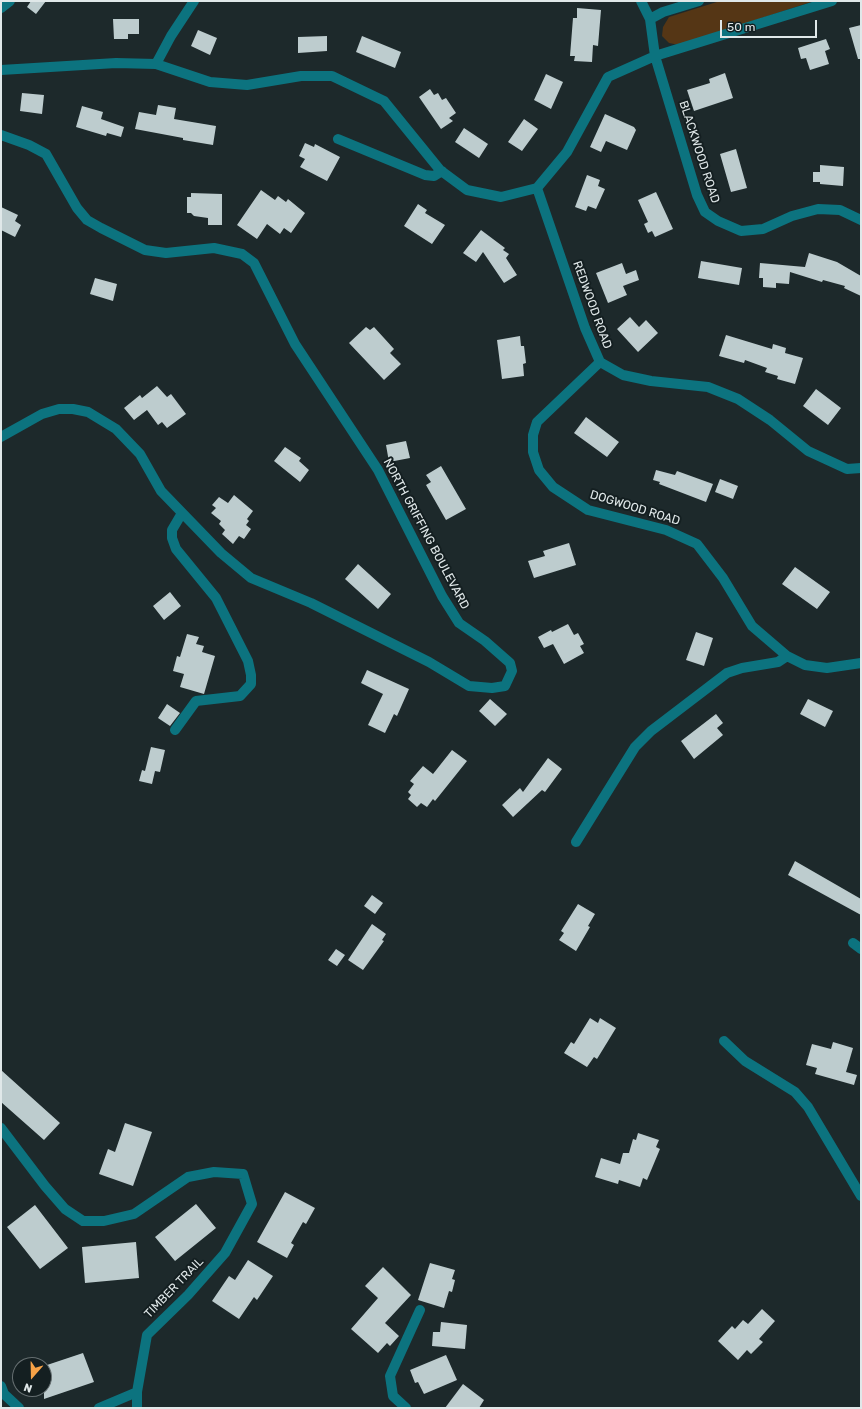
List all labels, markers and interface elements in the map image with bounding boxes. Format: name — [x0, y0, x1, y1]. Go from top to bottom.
scale bar — [722, 12, 819, 38]
text: 50 m — [727, 20, 755, 34]
street label: BLACKWOOD ROAD — [676, 99, 722, 205]
street label: REDWOOD ROAD — [569, 259, 615, 351]
street label: NORTH GRIFFING BOULEVARD — [380, 456, 472, 612]
street label: DOGWOOD ROAD — [588, 487, 682, 529]
street label: TIMBER TRAIL — [141, 1255, 207, 1321]
north arrow — [12, 1357, 52, 1397]
text: N — [22, 1380, 34, 1395]

